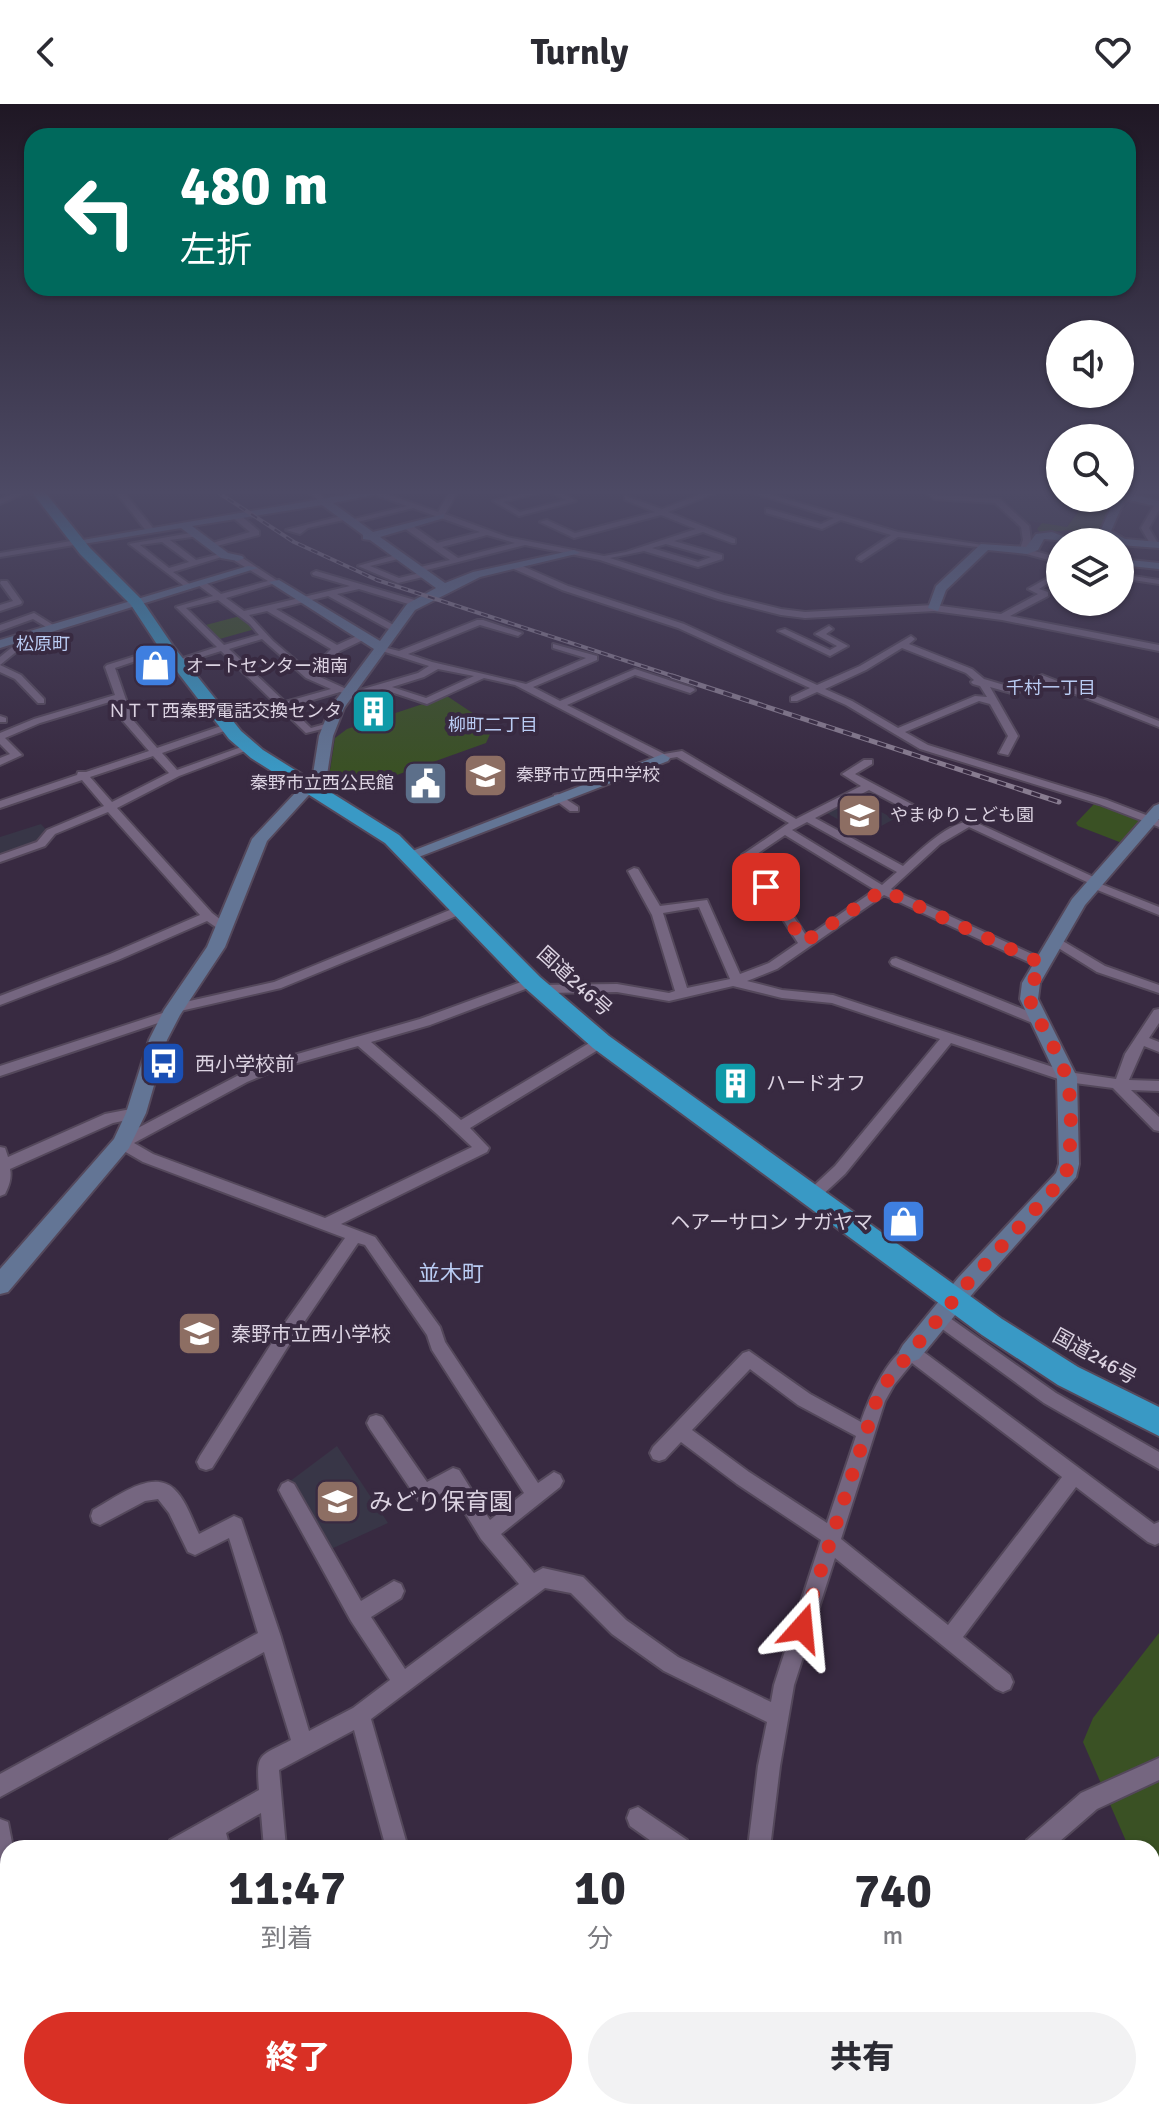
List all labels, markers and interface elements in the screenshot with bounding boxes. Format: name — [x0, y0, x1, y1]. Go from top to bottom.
icon: back — [24, 30, 68, 74]
text: Turnly — [531, 30, 628, 75]
icon: heart — [1091, 30, 1135, 74]
text: 480 m — [180, 151, 328, 220]
icon: left — [48, 160, 152, 264]
text: 左折 — [180, 228, 252, 273]
map controls — [1046, 320, 1134, 616]
button: sound — [1046, 320, 1134, 408]
button: search — [1046, 424, 1134, 512]
button: layers — [1046, 528, 1134, 616]
district label: 松原町 — [16, 633, 70, 655]
shop icon: オートセンター湘南 — [131, 642, 179, 690]
place label: オートセンター湘南 — [186, 655, 348, 677]
district label: 千村一丁目 — [1006, 677, 1096, 699]
building icon: ＮＴＴ西秦野電話交換センタ — [349, 687, 397, 735]
place label: ＮＴＴ西秦野電話交換センタ — [108, 700, 342, 722]
district label: 柳町二丁目 — [448, 714, 538, 736]
school or university icon: 秦野市立西中学校 — [461, 751, 509, 799]
public building icon: 秦野市立西公民館 — [401, 759, 449, 807]
place label: 秦野市立西中学校 — [516, 764, 660, 786]
place label: 秦野市立西公民館 — [250, 772, 394, 794]
school or university icon: やまゆりこども園 — [835, 791, 883, 839]
place label: やまゆりこども園 — [890, 804, 1034, 826]
pin — [732, 853, 800, 921]
icon: arrive — [744, 865, 788, 909]
street label: 国道246号 — [532, 941, 617, 1022]
bus stop icon: 西小学校前 — [140, 1040, 188, 1088]
place label: 西小学校前 — [195, 1052, 295, 1077]
building icon: ハードオフ — [711, 1059, 759, 1107]
place label: ハードオフ — [766, 1071, 866, 1096]
shop icon: ヘアーサロン ナガヤマ — [880, 1198, 928, 1246]
place label: ヘアーサロン ナガヤマ — [670, 1210, 873, 1235]
district label: 並木町 — [418, 1260, 484, 1287]
school or university icon: 秦野市立西小学校 — [176, 1310, 224, 1358]
place label: 秦野市立西小学校 — [231, 1322, 391, 1347]
street label: 国道246号 — [1048, 1323, 1141, 1390]
school or university icon: みどり保育園 — [314, 1478, 362, 1526]
place label: みどり保育園 — [369, 1487, 513, 1517]
position arrow — [760, 1586, 844, 1670]
text: 11:47 — [228, 1859, 346, 1918]
text: 10 — [574, 1859, 626, 1918]
text: 740 — [854, 1862, 932, 1921]
text: m — [883, 1920, 903, 1952]
text: 到着 — [261, 1923, 313, 1955]
text: 分 — [587, 1923, 613, 1955]
button: 終了 — [24, 2012, 572, 2104]
button: 共有 — [588, 2012, 1136, 2104]

